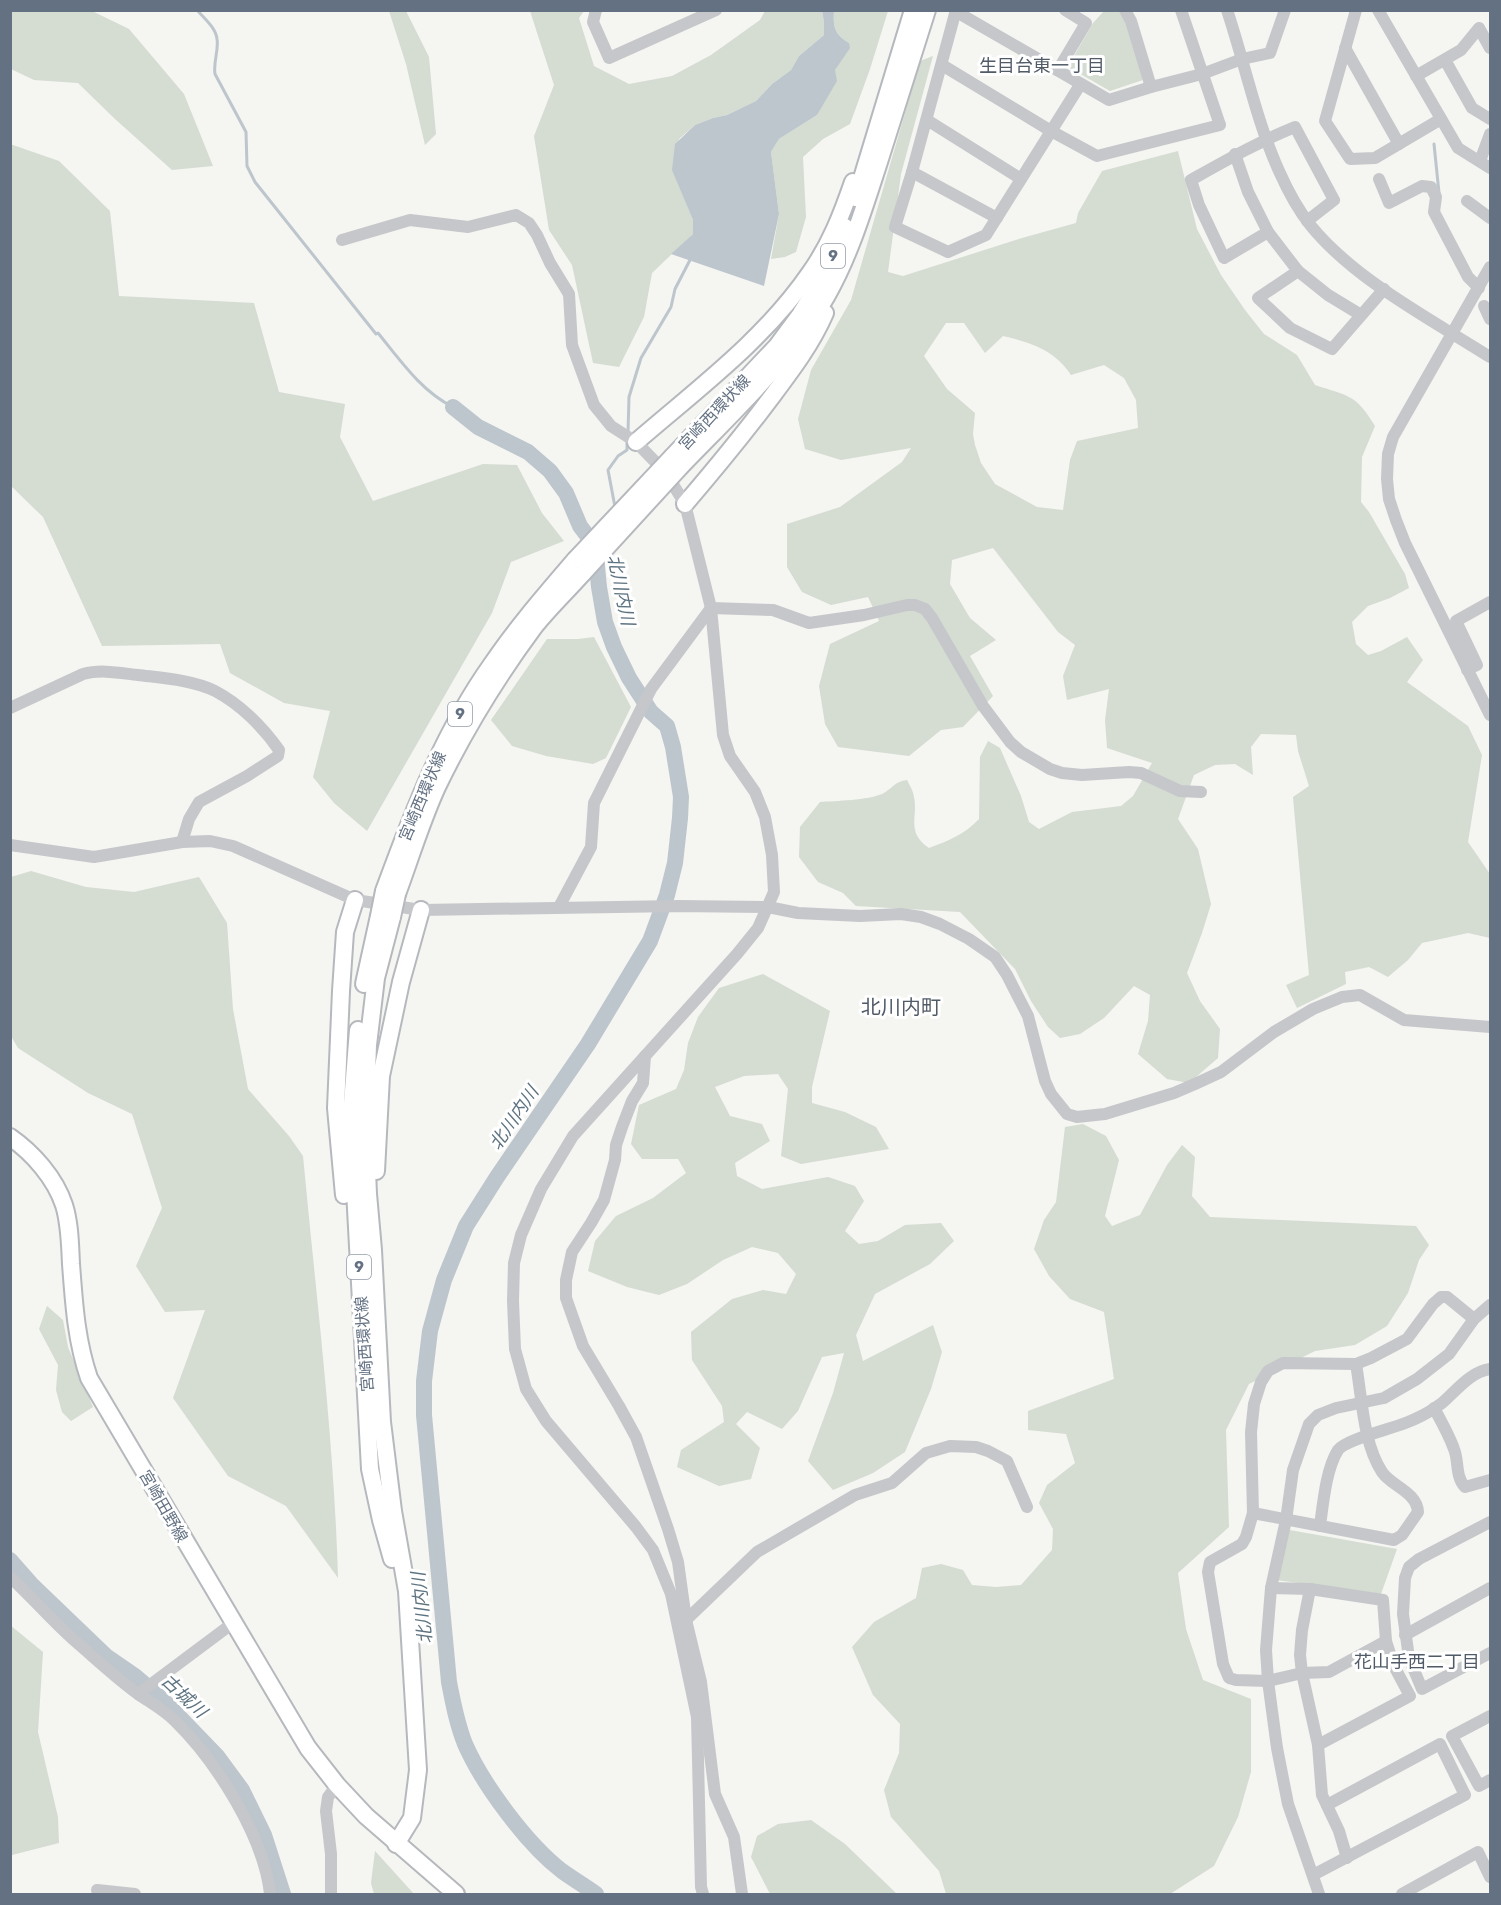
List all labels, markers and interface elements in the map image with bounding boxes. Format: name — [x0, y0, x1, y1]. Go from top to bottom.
district label: 生目台東一丁目 — [979, 55, 1105, 77]
road number: 9 — [821, 244, 845, 268]
street label: 宮崎西環状線 — [675, 371, 754, 454]
water label: 北川内川 — [603, 552, 640, 629]
road number: 9 — [448, 702, 472, 726]
street label: 宮崎西環状線 — [395, 748, 450, 844]
district label: 北川内町 — [861, 995, 941, 1019]
water label: 北川内川 — [485, 1080, 544, 1154]
road number: 9 — [347, 1255, 371, 1279]
street label: 宮崎西環状線 — [352, 1295, 377, 1393]
street label: 宮崎田野線 — [135, 1467, 192, 1546]
water label: 北川内川 — [407, 1569, 437, 1645]
district label: 花山手西二丁目 — [1354, 1651, 1480, 1673]
water label: 古城川 — [157, 1670, 213, 1724]

